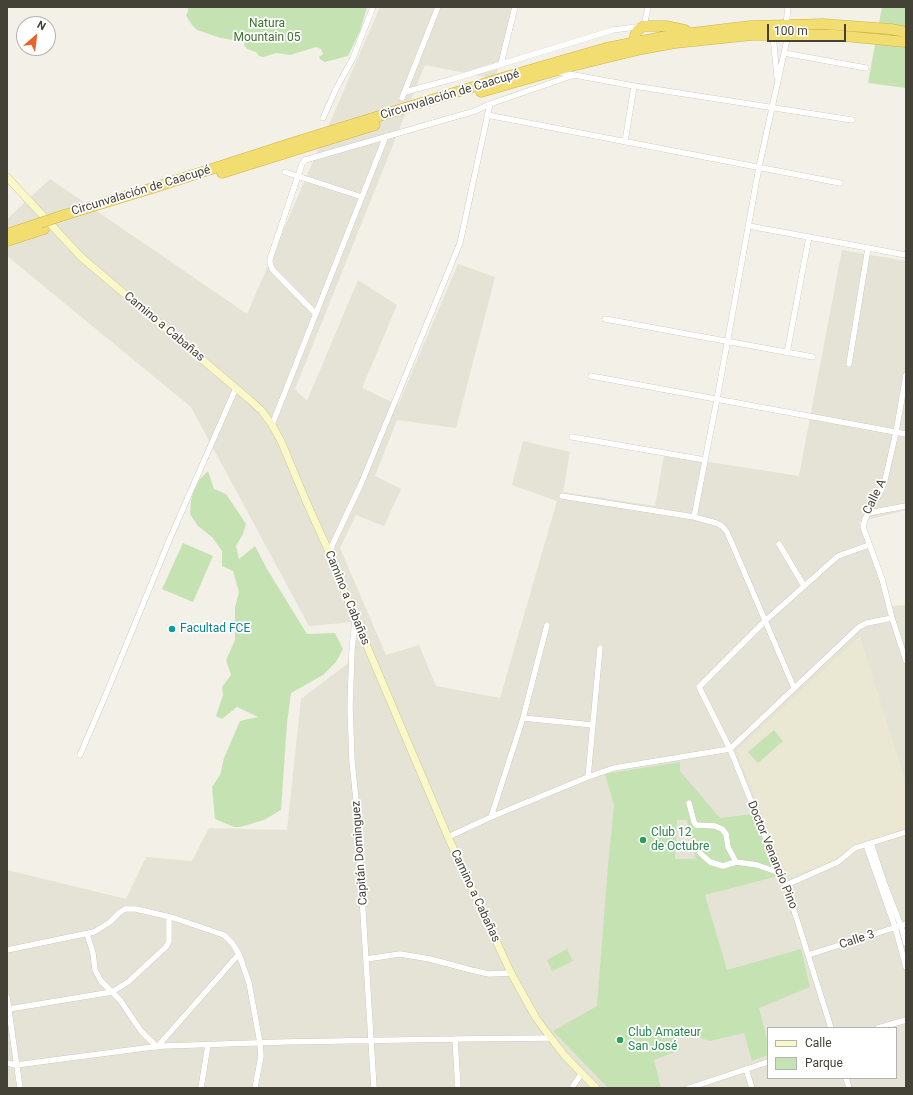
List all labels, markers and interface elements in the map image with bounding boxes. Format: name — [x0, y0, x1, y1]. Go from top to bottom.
north arrow — [16, 16, 56, 56]
scale bar — [769, 16, 848, 42]
park label: Natura Mountain 05 — [233, 17, 301, 45]
text: N — [35, 18, 48, 33]
text: 100 m — [774, 24, 808, 38]
street label: Circunvalación de Caacupé — [379, 67, 521, 123]
street label: Circunvalación de Caacupé — [70, 163, 212, 219]
street label: Camino a Cabañas — [121, 289, 207, 365]
street label: Calle A — [860, 477, 890, 517]
street label: Camino a Cabañas — [321, 549, 373, 647]
place label: Facultad FCE — [180, 622, 250, 636]
marker: Facultad FCE — [167, 624, 177, 634]
street label: Doctor Venancio Pino — [744, 799, 800, 911]
street label: Capitán Dominguez — [349, 800, 371, 906]
place label: Club 12 de Octubre — [651, 826, 709, 854]
marker: Club 12 de Octubre — [638, 835, 648, 845]
street label: Camino a Cabañas — [447, 847, 503, 945]
street label: Calle 3 — [838, 928, 876, 952]
place label: Club Amateur San José — [628, 1026, 701, 1054]
legend — [767, 1027, 897, 1079]
marker: Club Amateur San José — [615, 1035, 625, 1045]
text: Calle — [805, 1036, 832, 1050]
text: Parque — [805, 1056, 843, 1070]

